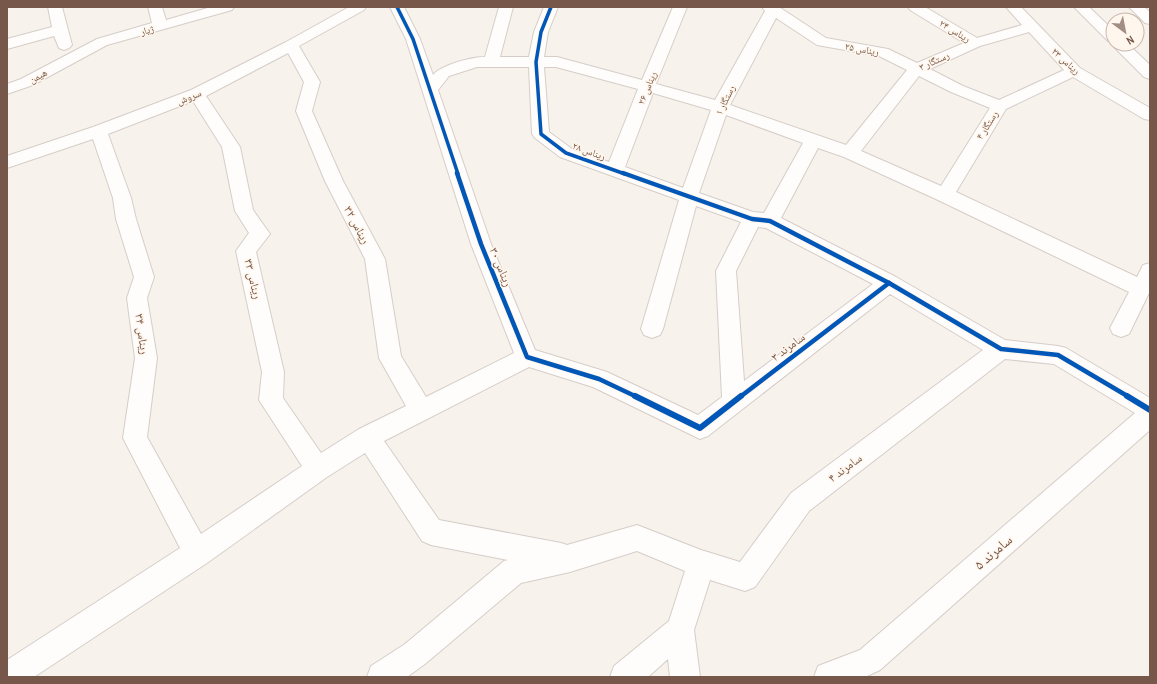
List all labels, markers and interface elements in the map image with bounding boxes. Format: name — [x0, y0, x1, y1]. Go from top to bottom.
north arrow — [1105, 12, 1145, 52]
street label: ریناس ۲۴ — [937, 17, 973, 45]
street label: ژیار — [138, 22, 155, 38]
text: N — [1124, 33, 1137, 48]
street label: ریناس ۲۵ — [844, 40, 880, 58]
street label: ریناس ۲۳ — [1049, 45, 1083, 77]
street label: رستگار ۳ — [917, 49, 951, 73]
street label: هیمن — [27, 66, 49, 86]
street label: ریناس ۲۶ — [635, 70, 659, 106]
street label: رستگار ۱ — [712, 83, 738, 117]
street label: سروش — [175, 86, 204, 108]
street label: رستگار ۴ — [973, 108, 1001, 142]
street label: ریناس ۲۸ — [571, 139, 607, 163]
street label: ریناس ۳۲ — [340, 203, 374, 247]
street label: ریناس ۳۰ — [486, 245, 516, 289]
street label: ریناس ۳۳ — [240, 257, 266, 301]
street label: ریناس ۳۴ — [131, 313, 153, 356]
street label: سامرند ۳ — [768, 329, 808, 365]
street label: سامرند ۴ — [825, 450, 865, 486]
street label: سامرند ۵ — [970, 531, 1016, 573]

